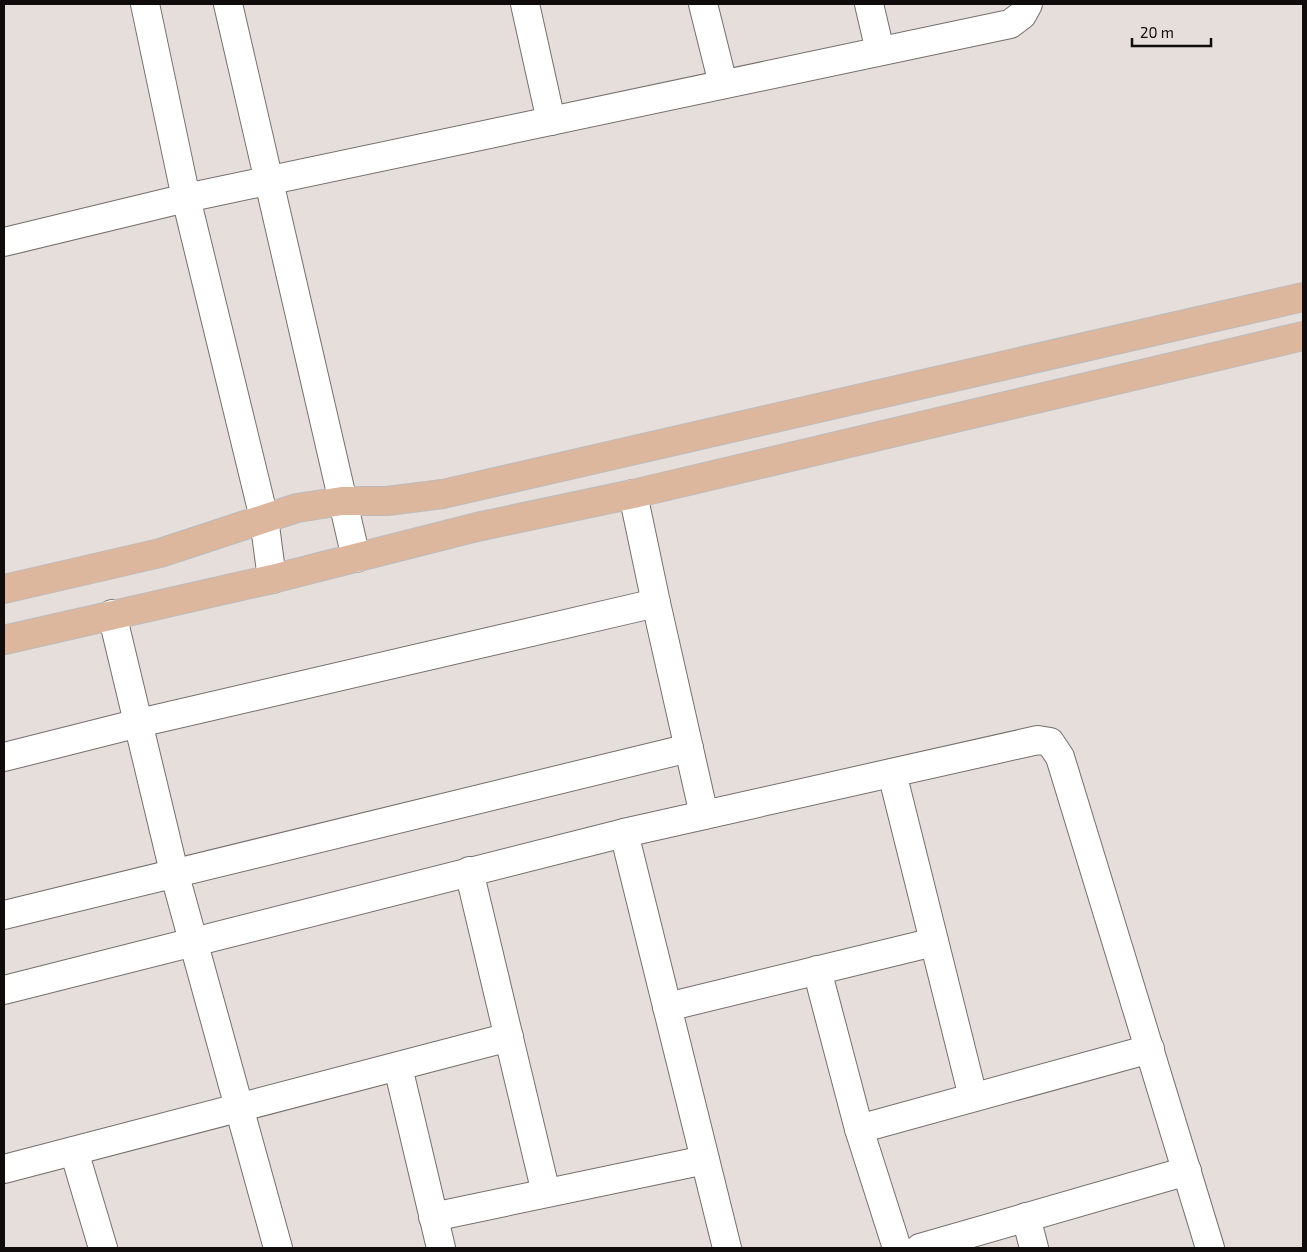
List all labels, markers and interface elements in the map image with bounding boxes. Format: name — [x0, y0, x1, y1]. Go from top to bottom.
scale bar — [1132, 15, 1211, 47]
text: 20 m — [1140, 23, 1174, 41]

